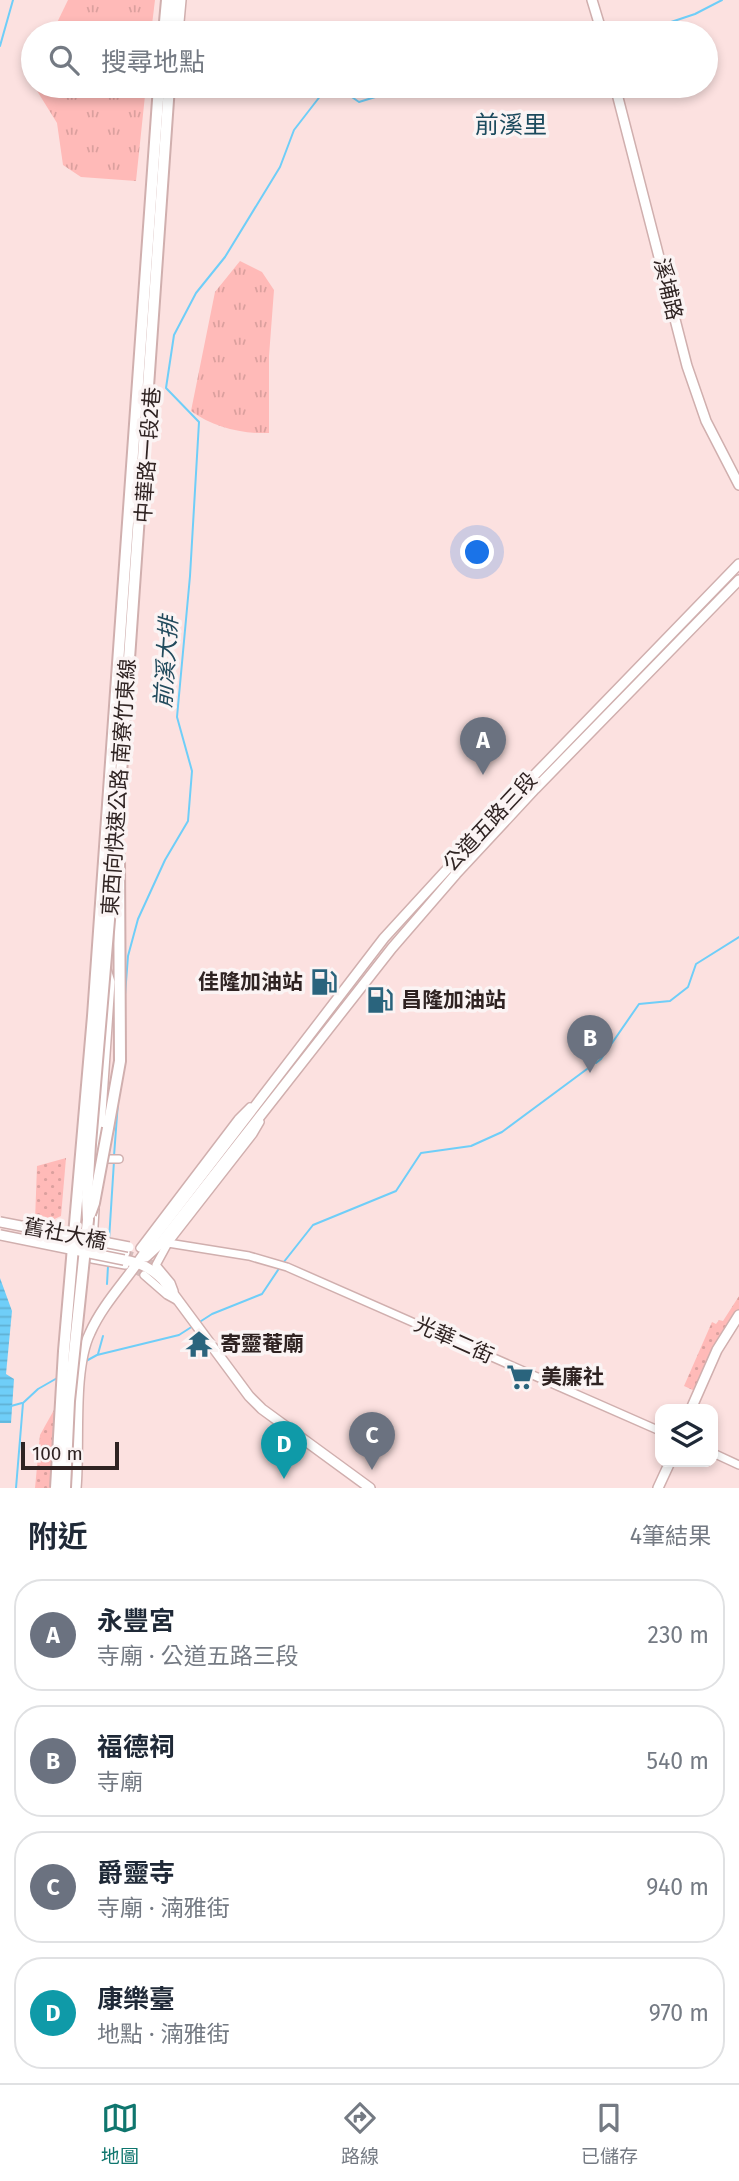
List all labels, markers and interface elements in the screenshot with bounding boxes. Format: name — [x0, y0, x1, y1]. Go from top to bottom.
search box — [21, 21, 718, 98]
icon: search — [45, 41, 83, 79]
text: 搜尋地點 — [101, 47, 205, 78]
district label: 前溪里 — [475, 111, 547, 139]
street label: 溪埔路 — [648, 255, 688, 323]
street label: 中華路一段2巷 — [130, 386, 166, 524]
your location — [460, 535, 494, 569]
water label: 前溪大排 — [149, 612, 183, 709]
street label: 東西向快速公路 南寮竹東線 — [97, 658, 141, 916]
pin: A — [460, 717, 506, 775]
street label: 公道五路三段 — [438, 767, 542, 877]
fuel station icon: 佳隆加油站 — [309, 967, 339, 997]
place label: 佳隆加油站 — [198, 969, 303, 995]
fuel station icon: 昌隆加油站 — [365, 985, 395, 1015]
place label: 昌隆加油站 — [401, 987, 506, 1013]
pin: B — [567, 1015, 613, 1073]
street label: 舊社大橋 — [21, 1213, 109, 1255]
street label: 光華二街 — [410, 1311, 498, 1369]
temple icon: 寄靈菴廟 — [184, 1329, 214, 1359]
place label: 寄靈菴廟 — [220, 1331, 304, 1357]
supermarket icon: 美廉社 — [505, 1362, 535, 1392]
place label: 美廉社 — [541, 1364, 604, 1390]
map controls — [655, 1404, 718, 1467]
button: layers — [655, 1404, 718, 1467]
pin: C — [349, 1412, 395, 1470]
pin: D — [261, 1421, 307, 1479]
scale bar — [21, 1439, 119, 1471]
text: 100 m — [32, 1442, 83, 1465]
text: 附近 — [28, 1519, 88, 1555]
text: 4筆結果 — [630, 1522, 711, 1550]
text: 永豐宮 — [97, 1606, 175, 1637]
text: A — [46, 1621, 60, 1649]
text: 230 m — [648, 1621, 709, 1649]
text: 寺廟 · 公道五路三段 — [97, 1642, 299, 1670]
text: 福德祠 — [97, 1732, 175, 1763]
text: B — [46, 1747, 60, 1775]
text: 540 m — [647, 1747, 709, 1775]
text: 寺廟 — [97, 1768, 143, 1796]
text: 爵靈寺 — [97, 1858, 175, 1889]
text: C — [46, 1873, 60, 1901]
text: 940 m — [646, 1873, 709, 1901]
text: 寺廟 · 湳雅街 — [97, 1894, 230, 1922]
text: 康樂臺 — [97, 1984, 175, 2015]
text: D — [46, 1999, 60, 2027]
text: 970 m — [649, 1999, 709, 2027]
text: 地點 · 湳雅街 — [97, 2020, 230, 2048]
tab: 地圖 — [101, 2099, 139, 2168]
tab: 路線 — [341, 2099, 379, 2168]
tab: 已儲存 — [581, 2099, 638, 2168]

